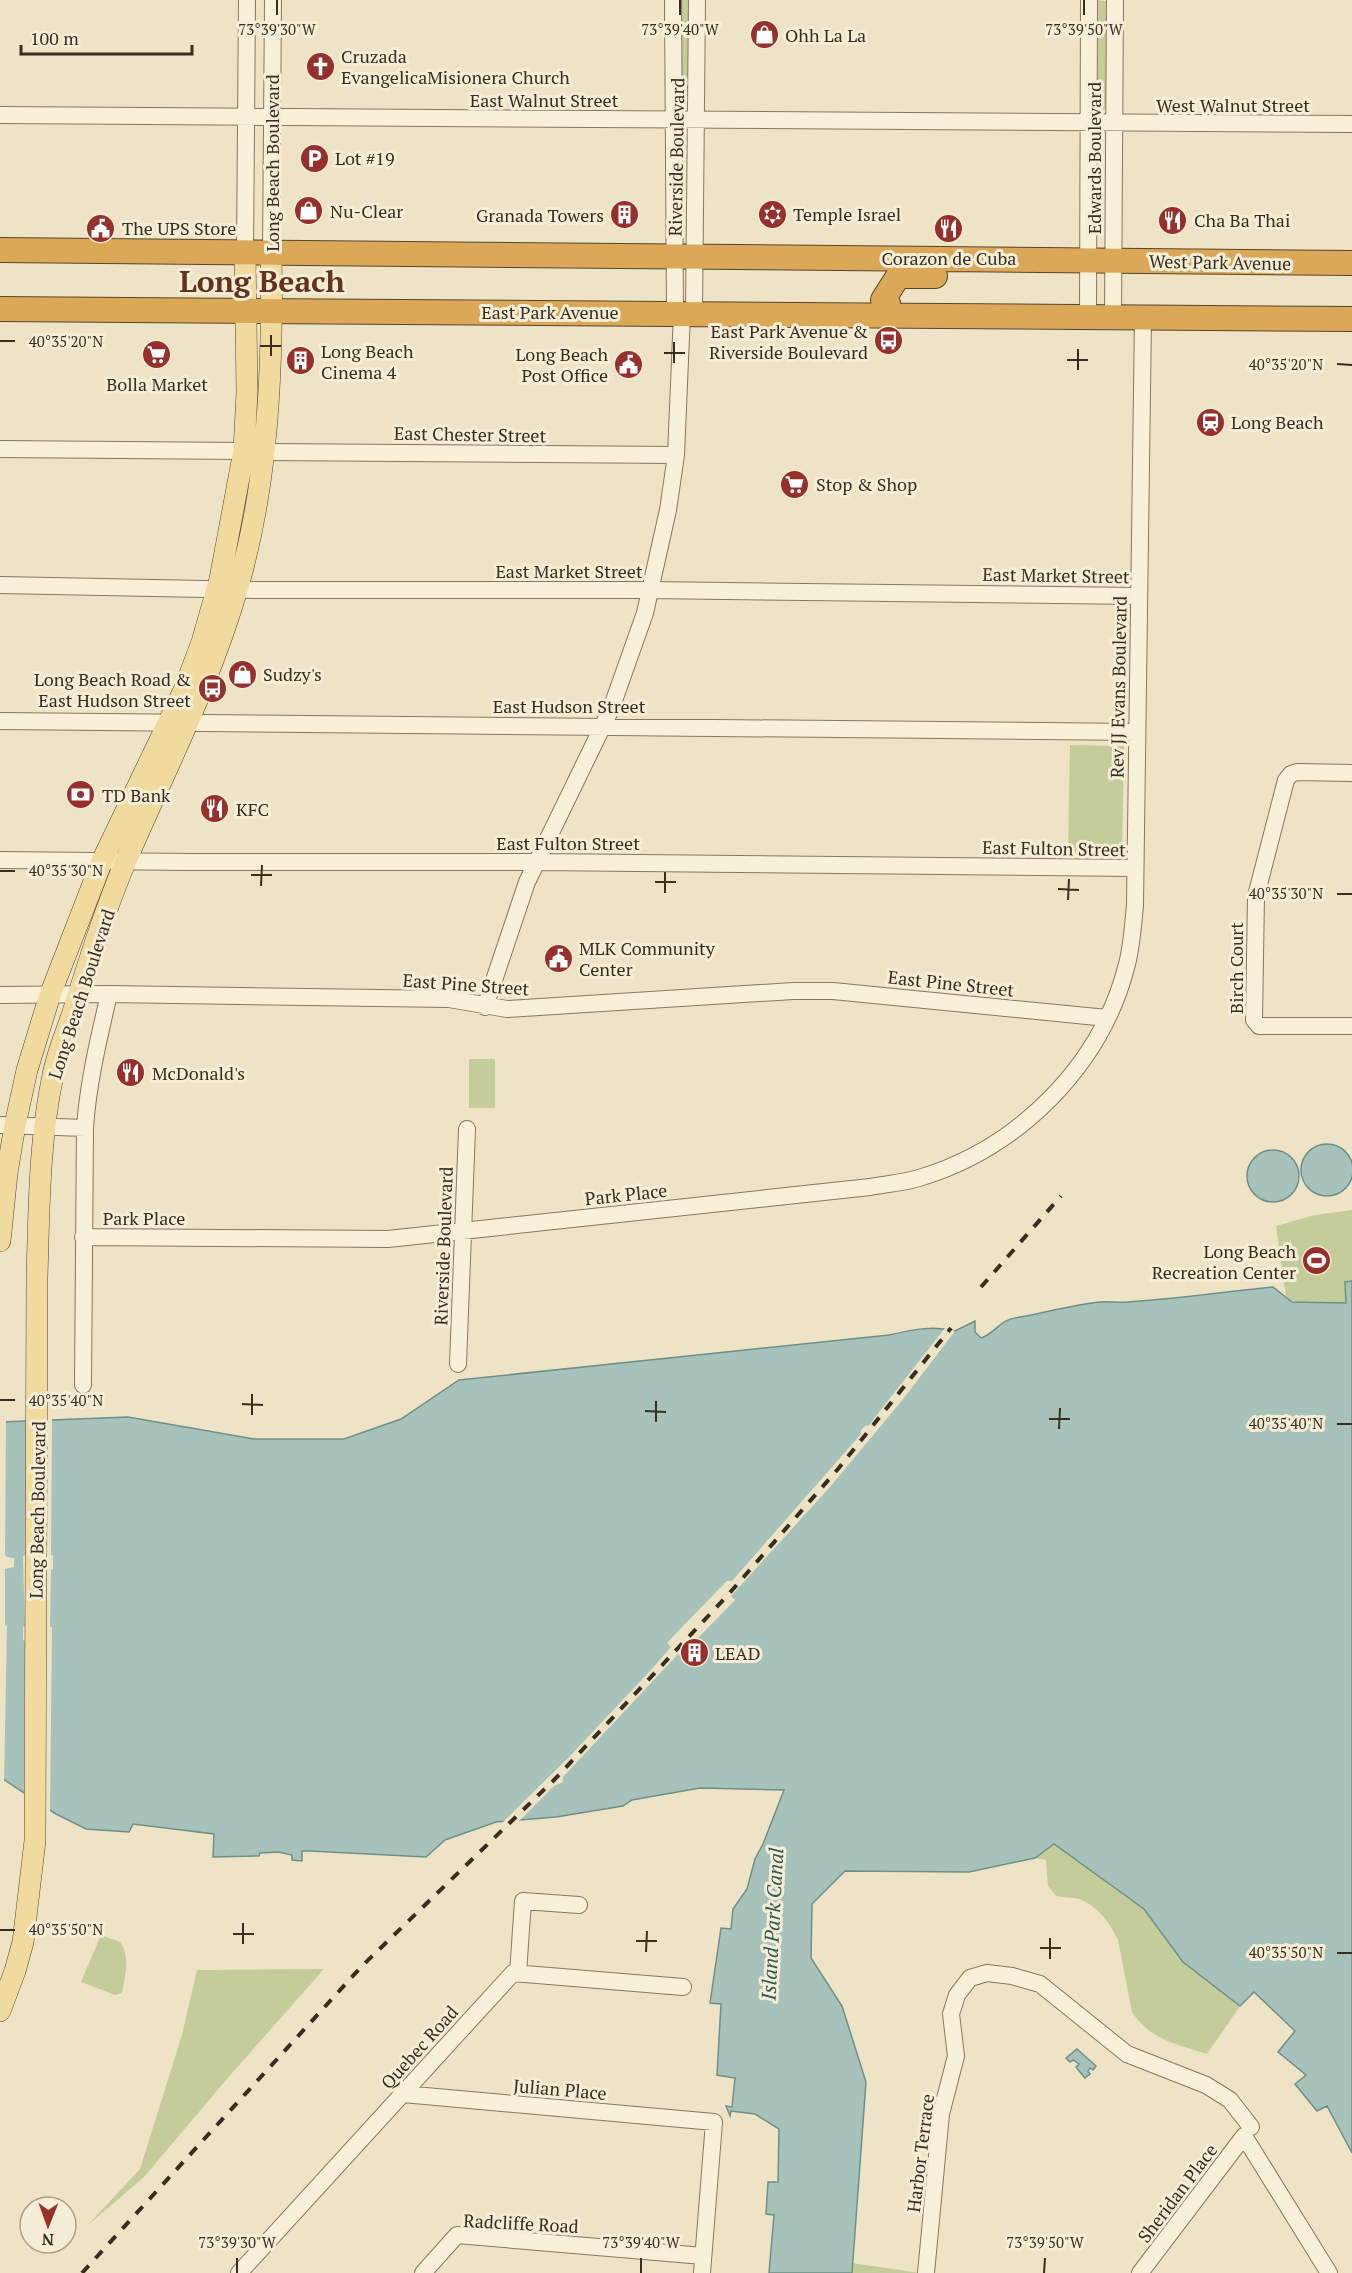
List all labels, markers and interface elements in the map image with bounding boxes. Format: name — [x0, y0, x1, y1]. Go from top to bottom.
scale bar — [21, 18, 192, 56]
text: 73°39'30"W — [238, 19, 317, 39]
text: 73°39'40"W — [641, 19, 720, 39]
shop icon: Ohh La La — [748, 19, 780, 51]
text: 73°39'50"W — [1045, 19, 1124, 39]
place label: Ohh La La — [785, 23, 866, 47]
text: 100 m — [30, 26, 79, 50]
place label: Cruzada EvangelicaMisionera Church — [341, 44, 570, 89]
church icon: Cruzada EvangelicaMisionera Church — [304, 50, 336, 82]
street label: Long Beach Boulevard — [260, 74, 284, 252]
street label: Riverside Boulevard — [663, 77, 689, 237]
street label: Edwards Boulevard — [1082, 82, 1106, 234]
street label: East Walnut Street — [470, 88, 619, 112]
street label: West Walnut Street — [1156, 93, 1310, 117]
parking icon: Lot #19 — [298, 142, 330, 174]
place label: Lot #19 — [335, 146, 394, 170]
shop icon: Nu-Clear — [293, 195, 325, 227]
synagogue icon: Temple Israel — [756, 198, 788, 230]
place label: Nu-Clear — [330, 199, 403, 223]
building icon: Granada Towers — [609, 199, 641, 231]
place label: Temple Israel — [793, 202, 901, 226]
place label: Granada Towers — [476, 203, 604, 227]
restaurant icon: Cha Ba Thai — [1157, 204, 1189, 236]
place label: Cha Ba Thai — [1194, 208, 1290, 232]
public building icon: The UPS Store — [85, 212, 117, 244]
restaurant icon: Corazon de Cuba — [933, 213, 965, 245]
place label: The UPS Store — [122, 216, 236, 240]
place label: Corazon de Cuba — [882, 246, 1016, 270]
street label: West Park Avenue — [1149, 249, 1291, 275]
district label: Long Beach — [179, 261, 345, 301]
street label: East Park Avenue — [481, 300, 619, 324]
place label: East Park Avenue & Riverside Boulevard — [709, 319, 868, 364]
bus stop icon: East Park Avenue & Riverside Boulevard — [873, 325, 905, 357]
text: 40°35'20"N — [29, 331, 103, 351]
supermarket icon: Bolla Market — [141, 339, 173, 371]
place label: Long Beach Cinema 4 — [321, 339, 414, 384]
place label: Long Beach Post Office — [515, 342, 608, 387]
building icon: Long Beach Cinema 4 — [284, 345, 316, 377]
public building icon: Long Beach Post Office — [613, 348, 645, 380]
text: 40°35'20"N — [1249, 354, 1323, 374]
place label: Bolla Market — [106, 372, 208, 396]
station icon: Long Beach — [1194, 406, 1226, 438]
place label: Long Beach — [1231, 410, 1324, 434]
street label: East Chester Street — [394, 421, 547, 447]
supermarket icon: Stop & Shop — [779, 468, 811, 500]
place label: Stop & Shop — [816, 472, 917, 496]
street label: East Market Street — [495, 559, 643, 583]
street label: East Market Street — [982, 562, 1130, 588]
street label: Rev JJ Evans Boulevard — [1104, 596, 1132, 778]
shop icon: Sudzy's — [226, 658, 258, 690]
place label: Sudzy's — [263, 662, 322, 686]
place label: Long Beach Road & East Hudson Street — [34, 667, 191, 712]
bus stop icon: Long Beach Road & East Hudson Street — [196, 673, 228, 705]
street label: East Hudson Street — [493, 694, 646, 718]
bank icon: TD Bank — [65, 779, 97, 811]
place label: TD Bank — [102, 783, 171, 807]
restaurant icon: KFC — [199, 793, 231, 825]
place label: KFC — [236, 797, 269, 821]
street label: East Fulton Street — [496, 831, 640, 855]
street label: East Fulton Street — [982, 835, 1126, 861]
text: 40°35'30"N — [29, 860, 103, 880]
text: 40°35'30"N — [1249, 883, 1323, 903]
street label: Long Beach Boulevard — [42, 906, 120, 1082]
street label: Birch Court — [1224, 922, 1248, 1014]
place label: MLK Community Center — [579, 936, 716, 981]
public building icon: MLK Community Center — [542, 942, 574, 974]
street label: East Pine Street — [887, 964, 1016, 1002]
street label: East Pine Street — [402, 968, 530, 1000]
restaurant icon: McDonald's — [115, 1057, 147, 1089]
place label: McDonald's — [152, 1061, 245, 1085]
street label: Riverside Boulevard — [428, 1166, 458, 1326]
street label: Park Place — [584, 1178, 668, 1210]
street label: Park Place — [103, 1206, 185, 1230]
place label: Long Beach Recreation Center — [1152, 1239, 1296, 1284]
sports icon: Long Beach Recreation Center — [1301, 1245, 1333, 1277]
text: 40°35'40"N — [29, 1390, 103, 1410]
text: 40°35'40"N — [1249, 1413, 1323, 1433]
street label: Long Beach Boulevard — [23, 1421, 51, 1599]
building icon: LEAD — [678, 1637, 710, 1669]
place label: LEAD — [715, 1641, 760, 1665]
water label: Island Park Canal — [754, 1847, 790, 2002]
text: 40°35'50"N — [29, 1919, 103, 1939]
text: 40°35'50"N — [1249, 1942, 1323, 1962]
street label: Quebec Road — [375, 2000, 463, 2094]
street label: Julian Place — [512, 2073, 608, 2105]
street label: Harbor Terrace — [901, 2092, 939, 2214]
street label: Sheridan Place — [1132, 2139, 1222, 2247]
north arrow — [18, 2195, 78, 2255]
street label: Radcliffe Road — [463, 2208, 579, 2238]
text: N — [41, 2229, 54, 2251]
text: 73°39'30"W — [198, 2232, 277, 2252]
text: 73°39'40"W — [602, 2232, 681, 2252]
text: 73°39'50"W — [1006, 2232, 1085, 2252]

